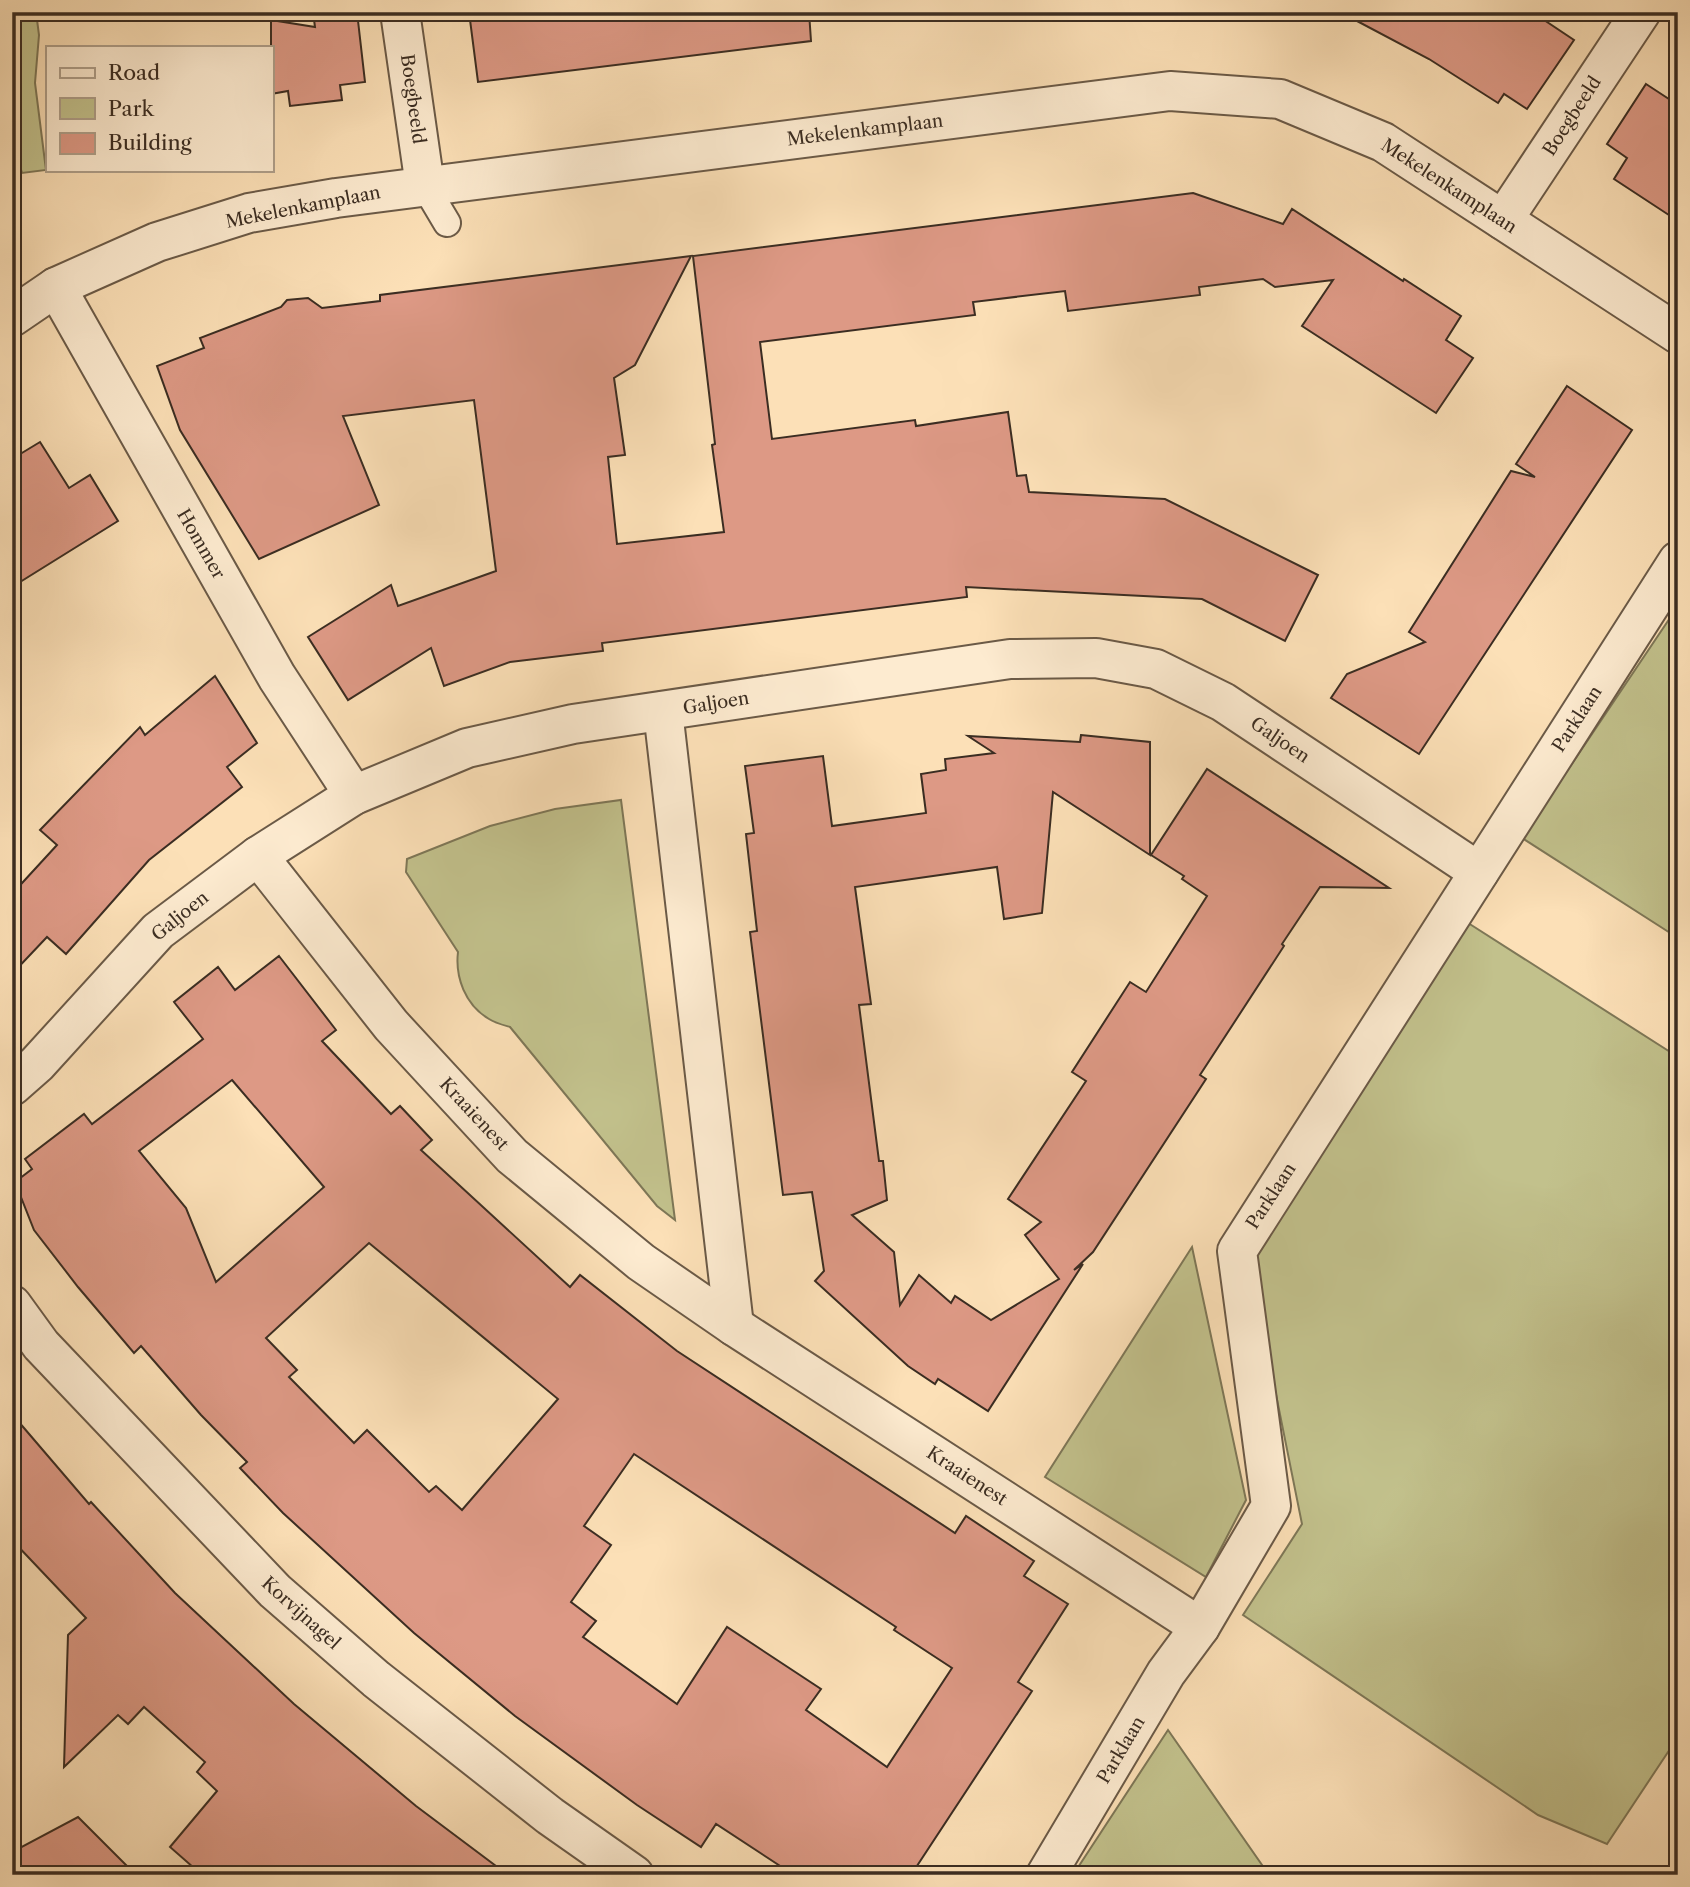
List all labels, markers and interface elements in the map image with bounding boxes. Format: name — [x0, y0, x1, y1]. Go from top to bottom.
legend — [46, 46, 273, 172]
street label: Boegbeeld — [396, 53, 430, 145]
text: Road — [108, 60, 160, 85]
street label: Boegbeeld — [1538, 72, 1606, 160]
text: Park — [108, 96, 154, 121]
street label: Mekelenkamplaan — [786, 109, 944, 151]
text: Building — [108, 130, 193, 155]
street label: Mekelenkamplaan — [1377, 134, 1521, 238]
street label: Mekelenkamplaan — [224, 181, 382, 233]
street label: Hommer — [172, 505, 230, 583]
street label: Parklaan — [1547, 682, 1607, 756]
street label: Galjoen — [681, 687, 751, 719]
street label: Galjoen — [1246, 712, 1314, 768]
street label: Galjoen — [147, 886, 213, 946]
street label: Kraaienest — [435, 1073, 514, 1155]
street label: Parklaan — [1241, 1159, 1301, 1233]
street label: Kraaienest — [923, 1442, 1012, 1510]
street label: Korvijnagel — [257, 1572, 345, 1654]
street label: Parklaan — [1092, 1712, 1150, 1788]

